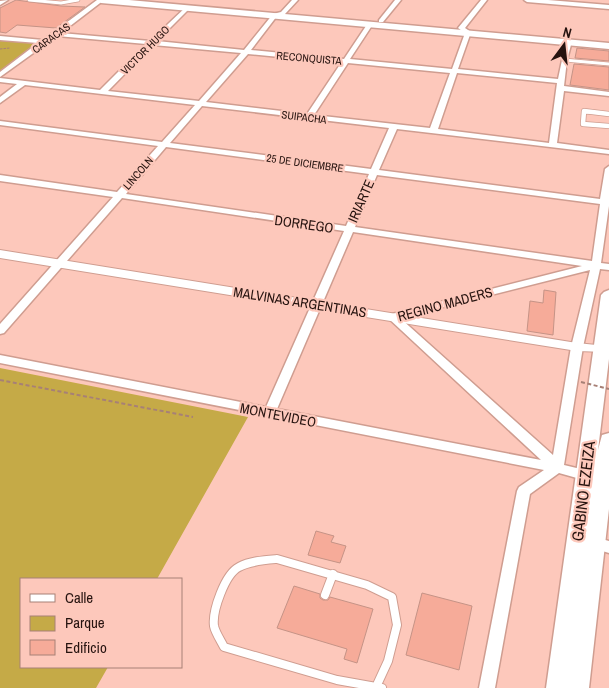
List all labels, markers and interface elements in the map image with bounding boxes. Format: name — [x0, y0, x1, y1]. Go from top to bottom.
street label: CARACAS — [29, 20, 73, 56]
north arrow — [539, 20, 589, 70]
street label: VICTOR HUGO — [118, 23, 172, 77]
text: N — [561, 23, 574, 42]
street label: RECONQUISTA — [276, 48, 343, 68]
street label: SUIPACHA — [281, 107, 328, 127]
street label: 25 DE DICIEMBRE — [266, 151, 344, 175]
street label: LINCOLN — [120, 154, 156, 192]
street label: IRIARTE — [344, 177, 378, 225]
street label: DORREGO — [273, 211, 335, 237]
street label: MALVINAS ARGENTINAS — [232, 283, 368, 321]
street label: REGINO MADERS — [396, 283, 495, 325]
street label: MONTEVIDEO — [238, 399, 318, 431]
street label: GABINO EZEIZA — [566, 439, 600, 542]
legend — [20, 578, 182, 668]
text: Calle — [65, 587, 93, 608]
text: Parque — [65, 612, 105, 633]
text: Edificio — [65, 637, 107, 658]

